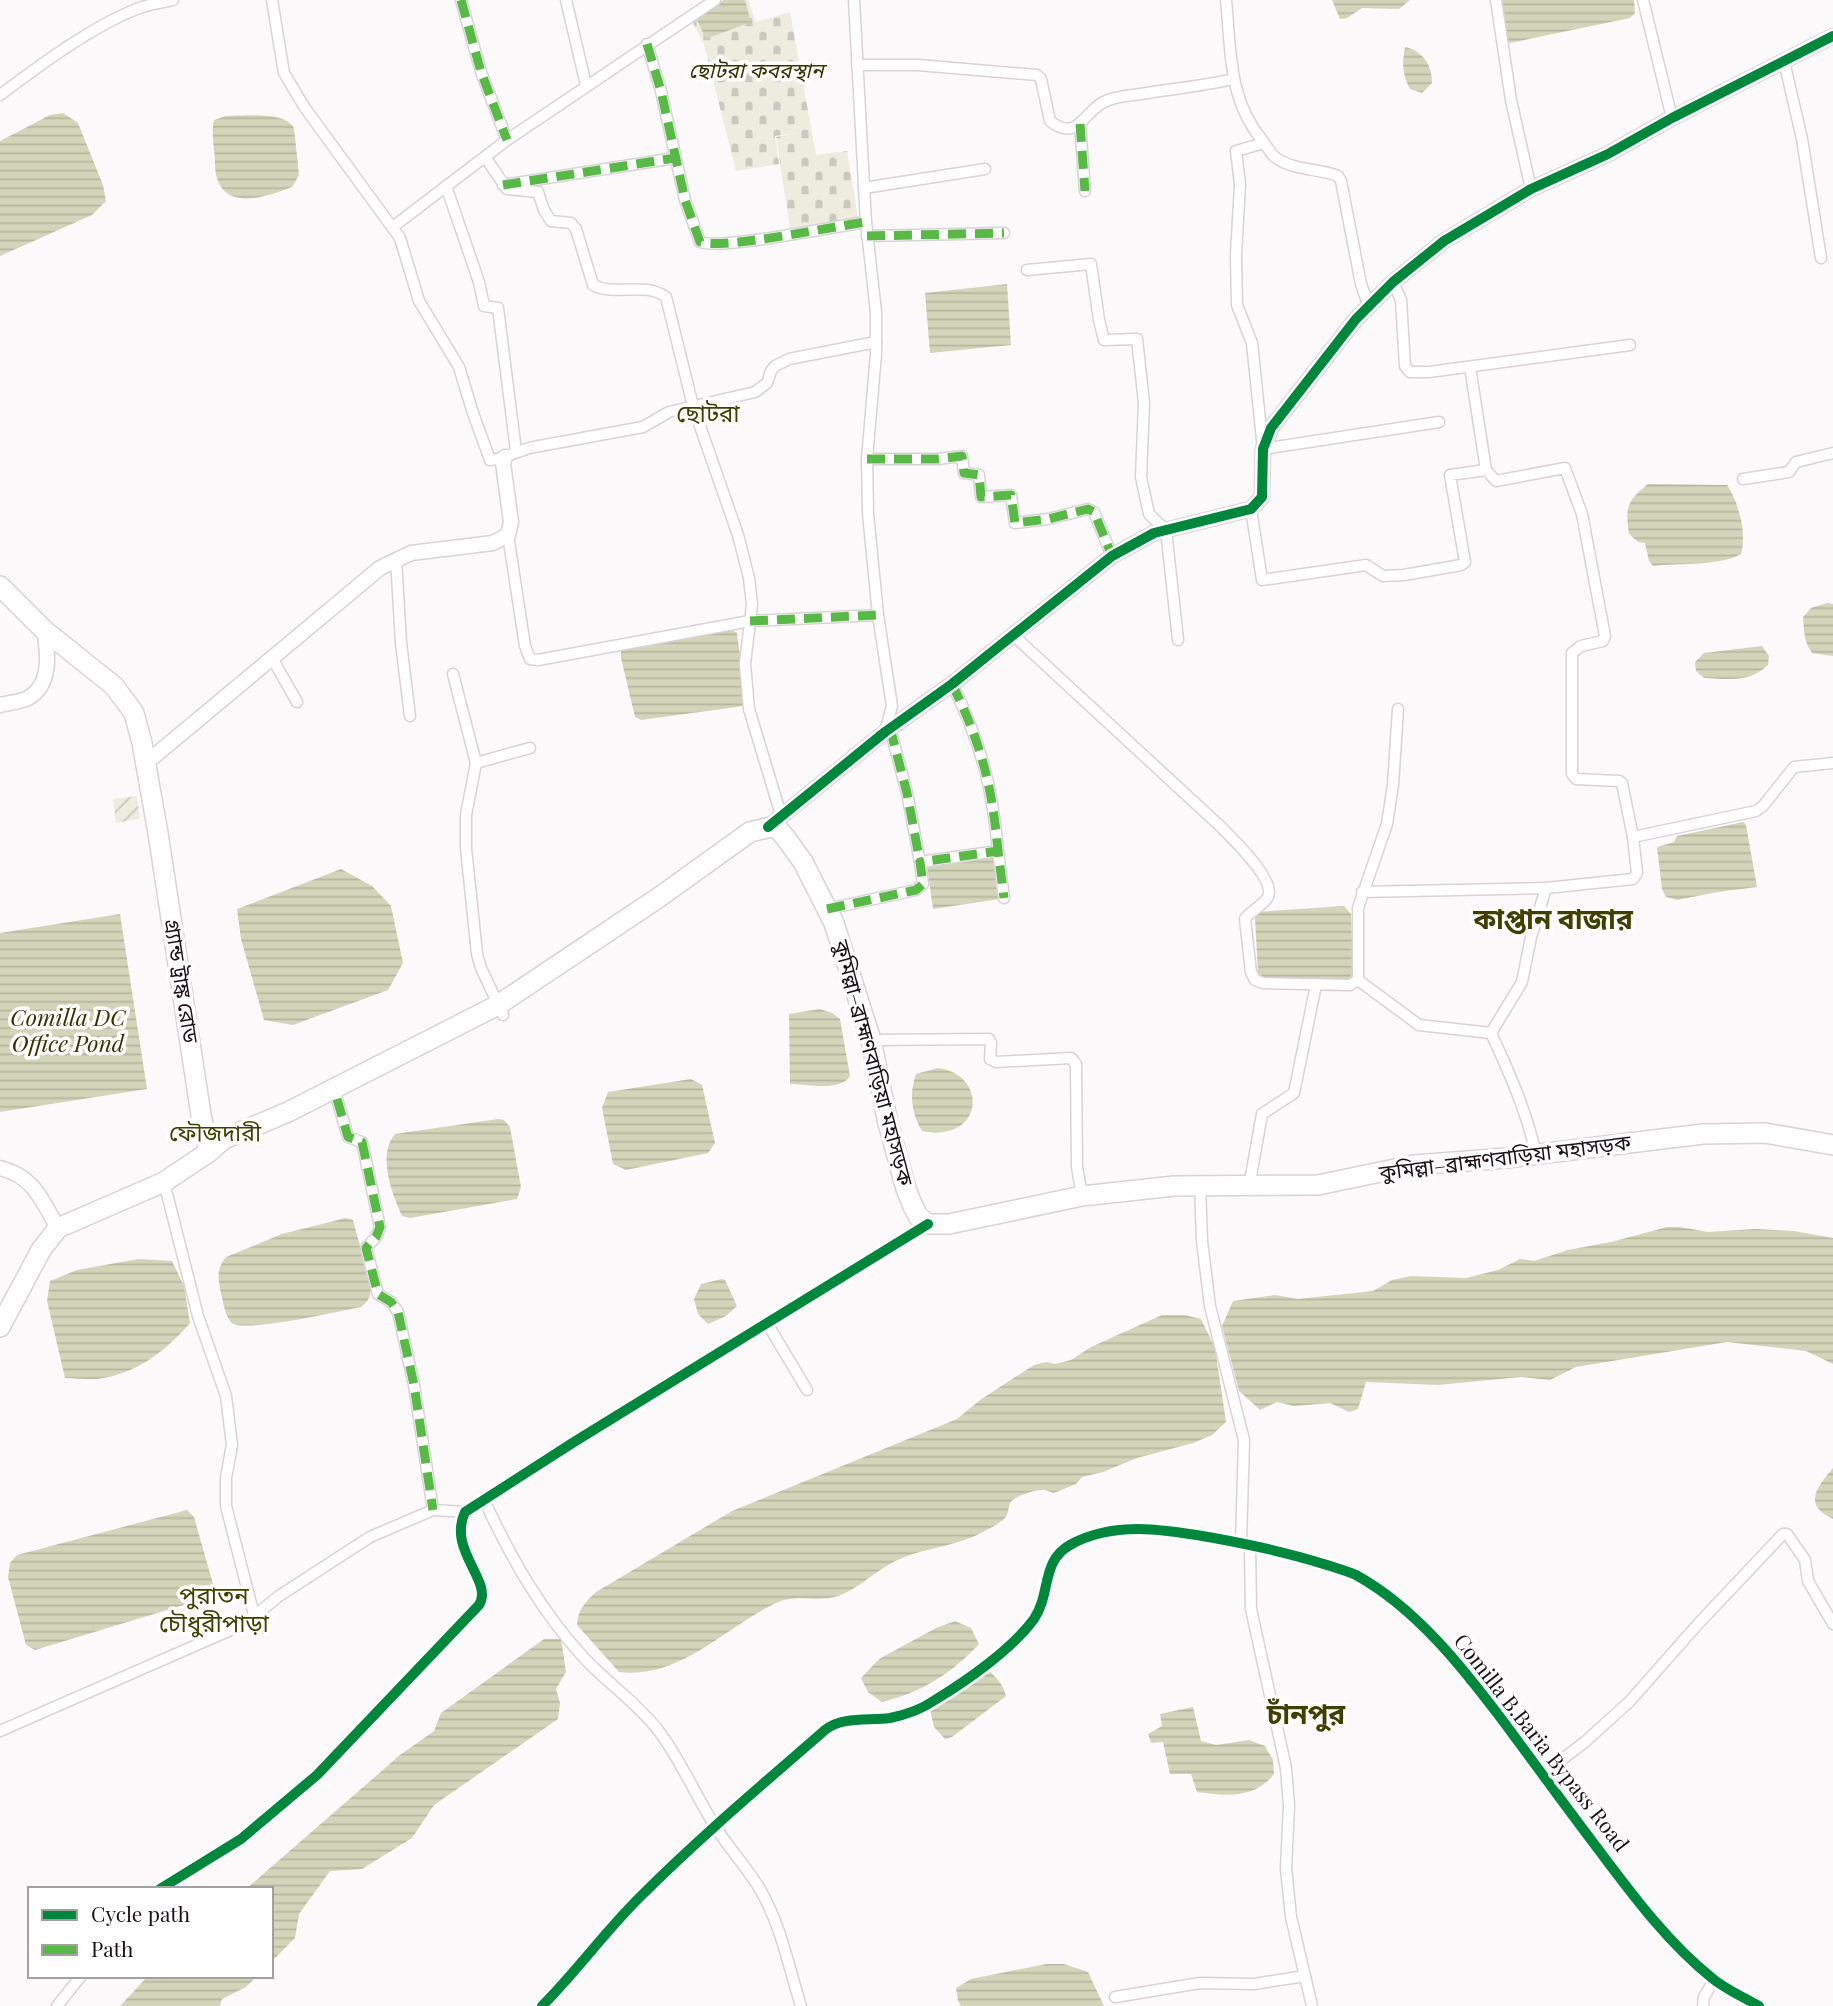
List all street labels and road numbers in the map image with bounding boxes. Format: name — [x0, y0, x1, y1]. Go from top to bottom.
street label: গ্র্যান্ড ট্রাঙ্ক রোড — [159, 917, 207, 1046]
street label: কুমিল্লা–ব্রাহ্মণবাড়িয়া মহাসড়ক — [828, 936, 921, 1189]
street label: কুমিল্লা–ব্রাহ্মণবাড়িয়া মহাসড়ক — [1376, 1127, 1633, 1185]
street label: Comilla B.Baria Bypass Road — [1449, 1627, 1636, 1856]

